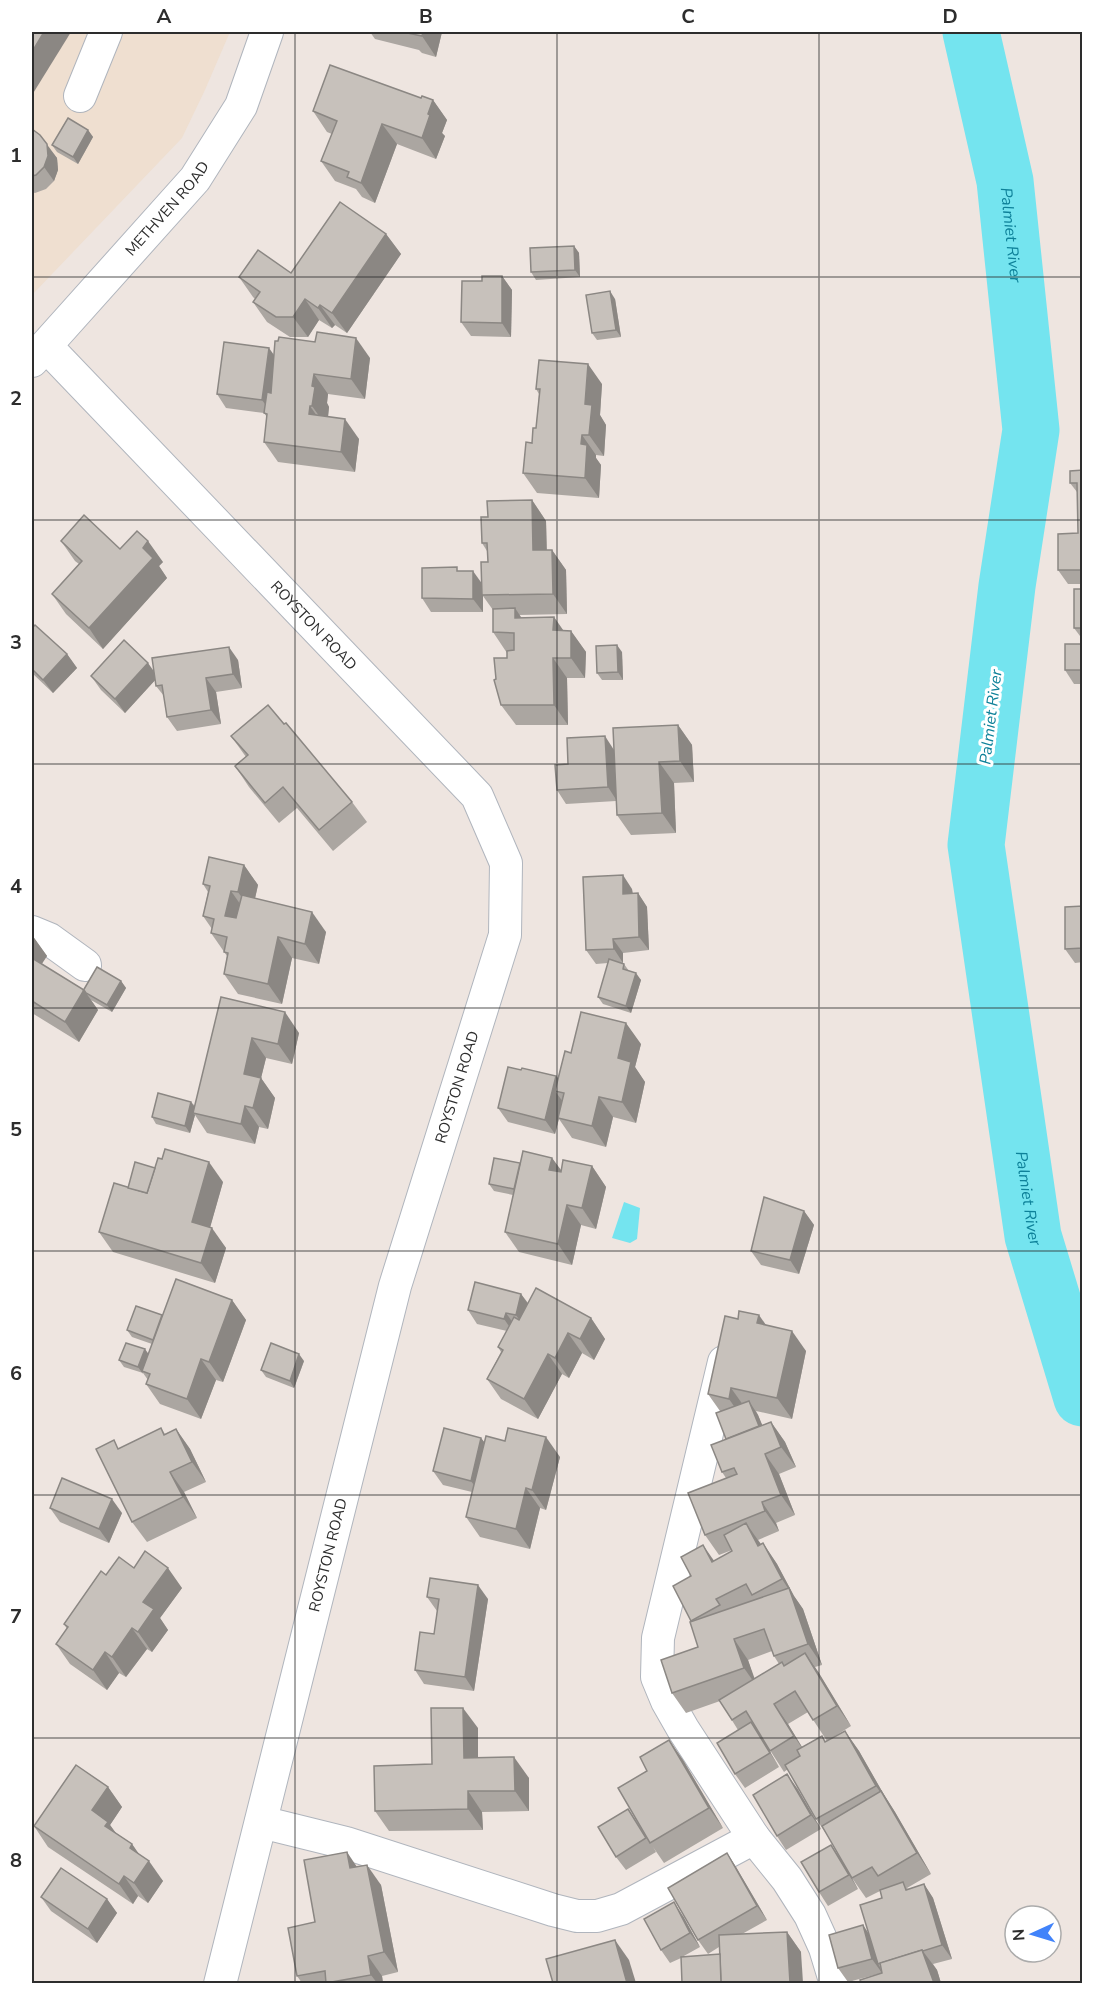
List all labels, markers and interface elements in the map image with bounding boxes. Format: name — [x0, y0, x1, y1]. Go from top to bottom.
text: A — [157, 3, 172, 30]
text: B — [419, 3, 433, 30]
text: C — [681, 3, 695, 30]
text: D — [942, 3, 958, 30]
text: 1 — [10, 142, 22, 169]
street label: METHVEN ROAD — [121, 157, 214, 260]
water label: Palmiet River — [995, 186, 1027, 285]
text: 2 — [10, 385, 22, 412]
street label: ROYSTON ROAD — [266, 576, 361, 675]
text: 3 — [10, 629, 22, 656]
water label: Palmiet River — [974, 667, 1008, 766]
text: 4 — [10, 873, 22, 900]
street label: ROYSTON ROAD — [430, 1028, 484, 1146]
text: 5 — [10, 1116, 22, 1143]
water label: Palmiet River — [1010, 1150, 1047, 1250]
text: 6 — [10, 1360, 22, 1387]
street label: ROYSTON ROAD — [304, 1496, 352, 1614]
text: 7 — [10, 1603, 22, 1630]
text: 8 — [10, 1847, 22, 1874]
north arrow — [1003, 1904, 1063, 1964]
text: N — [1008, 1928, 1030, 1942]

